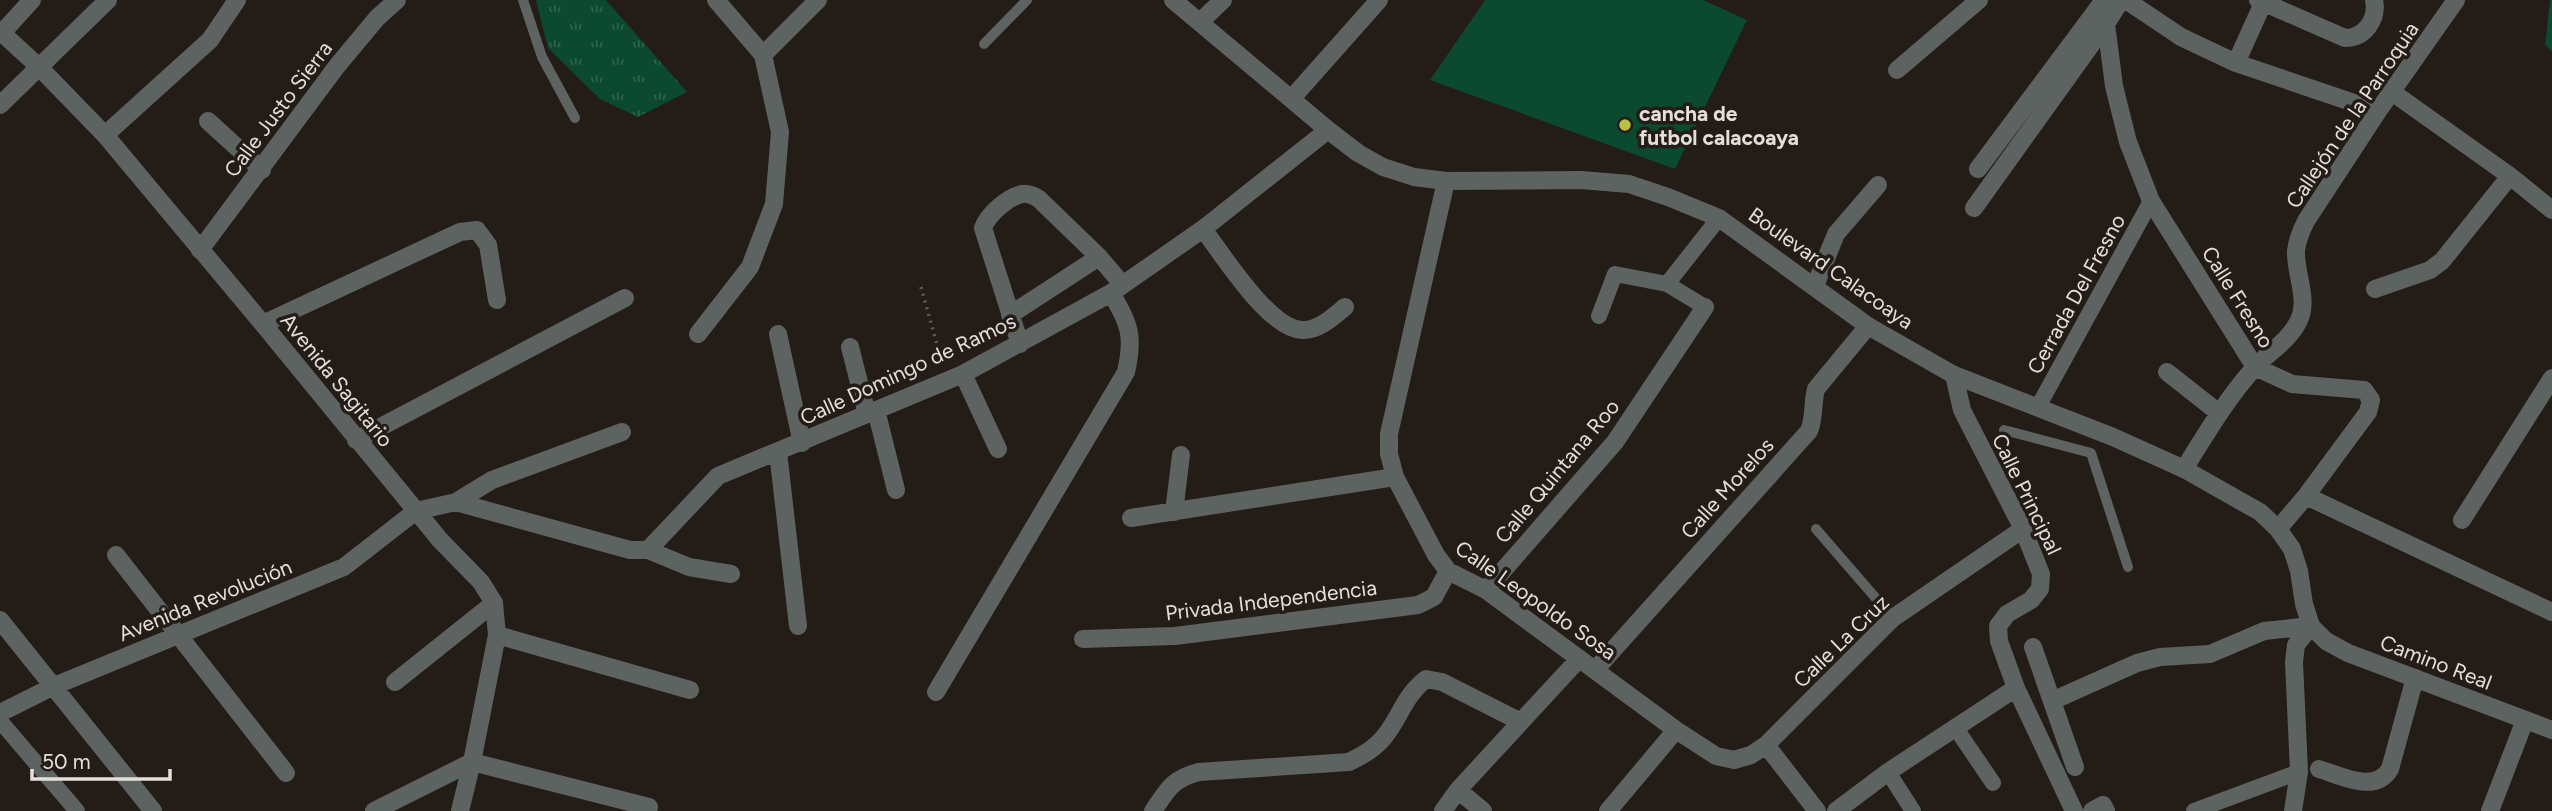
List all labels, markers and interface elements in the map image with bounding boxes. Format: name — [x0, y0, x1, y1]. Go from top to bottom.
street label: Callejón de la Parroquia — [2280, 17, 2424, 213]
street label: Calle Justo Sierra — [219, 36, 337, 182]
place label: cancha de futbol calacoaya — [1639, 101, 1799, 150]
marker: cancha de futbol calacoaya — [1617, 117, 1633, 133]
street label: Boulevard Calacoaya — [1744, 202, 1918, 334]
street label: Cerrada Del Fresno — [2022, 210, 2130, 378]
street label: Calle Fresno — [2197, 242, 2279, 352]
street label: Avenida Sagitario — [276, 308, 398, 452]
street label: Calle Domingo de Ramos — [796, 308, 1020, 430]
street label: Calle Quintana Roo — [1490, 394, 1624, 548]
street label: Calle Principal — [1987, 429, 2067, 559]
street label: Calle Morelos — [1675, 433, 1779, 543]
street label: Calle Leopoldo Sosa — [1451, 535, 1621, 665]
street label: Avenida Revolución — [115, 554, 295, 646]
street label: Privada Independencia — [1164, 575, 1378, 625]
street label: Calle La Cruz — [1788, 589, 1894, 693]
street label: Camino Real — [2377, 629, 2495, 695]
scale bar — [32, 738, 170, 782]
text: 50 m — [42, 749, 91, 774]

